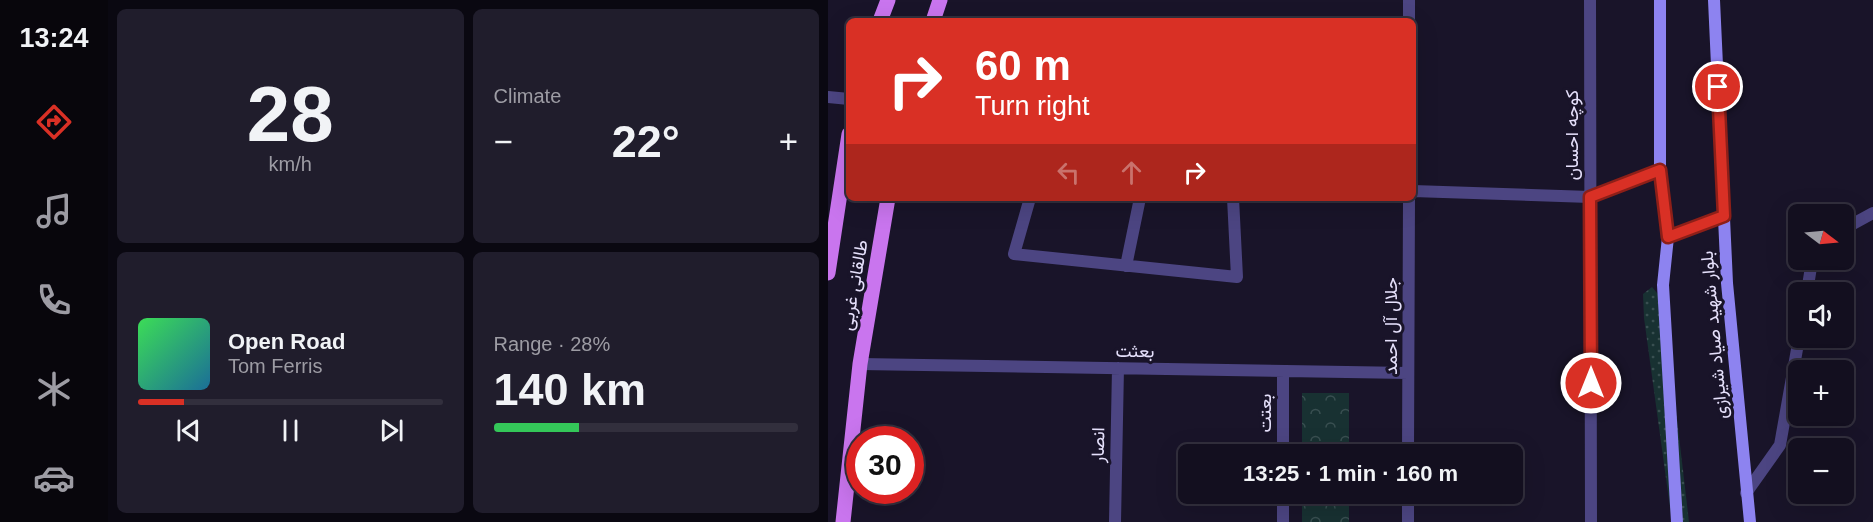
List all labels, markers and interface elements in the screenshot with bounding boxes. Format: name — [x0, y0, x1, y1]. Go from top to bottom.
text: 13:24 — [19, 23, 89, 53]
icon: right — [876, 42, 954, 120]
text: 60 m — [975, 42, 1071, 89]
pin — [1692, 61, 1743, 112]
text: 28 — [247, 70, 334, 158]
icon: arrive — [1701, 70, 1734, 103]
text: Climate — [494, 85, 561, 107]
street label: کوچه احسان — [1562, 90, 1584, 180]
text: Turn right — [975, 91, 1090, 121]
icon: directions — [33, 101, 75, 143]
text: 22° — [612, 116, 680, 167]
text: − — [494, 123, 513, 160]
text: + — [779, 123, 798, 160]
text: km/h — [269, 153, 312, 175]
icon: left — [1052, 156, 1085, 189]
icon: ahead — [1115, 156, 1148, 189]
icon: right — [1178, 156, 1211, 189]
icon: music — [33, 190, 75, 232]
north arrow — [1788, 204, 1854, 270]
map controls — [1788, 204, 1854, 504]
street label: طالقانی غربی — [836, 238, 873, 332]
street label: بلوار شهید صیاد شیرازی — [1697, 250, 1732, 420]
street label: جلال آل احمد — [1381, 277, 1402, 375]
icon: phone — [33, 279, 75, 321]
button: sound — [1788, 282, 1854, 348]
text: Open Road — [228, 329, 345, 354]
text: Range · 28% — [494, 333, 610, 355]
street label: بعثت — [1115, 341, 1155, 361]
position arrow — [1559, 351, 1623, 415]
text: Tom Ferris — [228, 355, 322, 377]
button: + — [1788, 360, 1854, 426]
text: 140 km — [494, 364, 646, 415]
icon: climate — [33, 368, 75, 410]
street label: بعتت — [1255, 394, 1275, 432]
icon: previous — [172, 414, 205, 447]
icon: pause — [274, 414, 307, 447]
icon: next — [375, 414, 408, 447]
speed limit sign: 30 — [846, 426, 924, 504]
street label: انصار — [1088, 427, 1109, 464]
button: − — [1788, 438, 1854, 504]
icon: car — [33, 457, 75, 499]
text: 13:25 · 1 min · 160 m — [1243, 461, 1458, 486]

